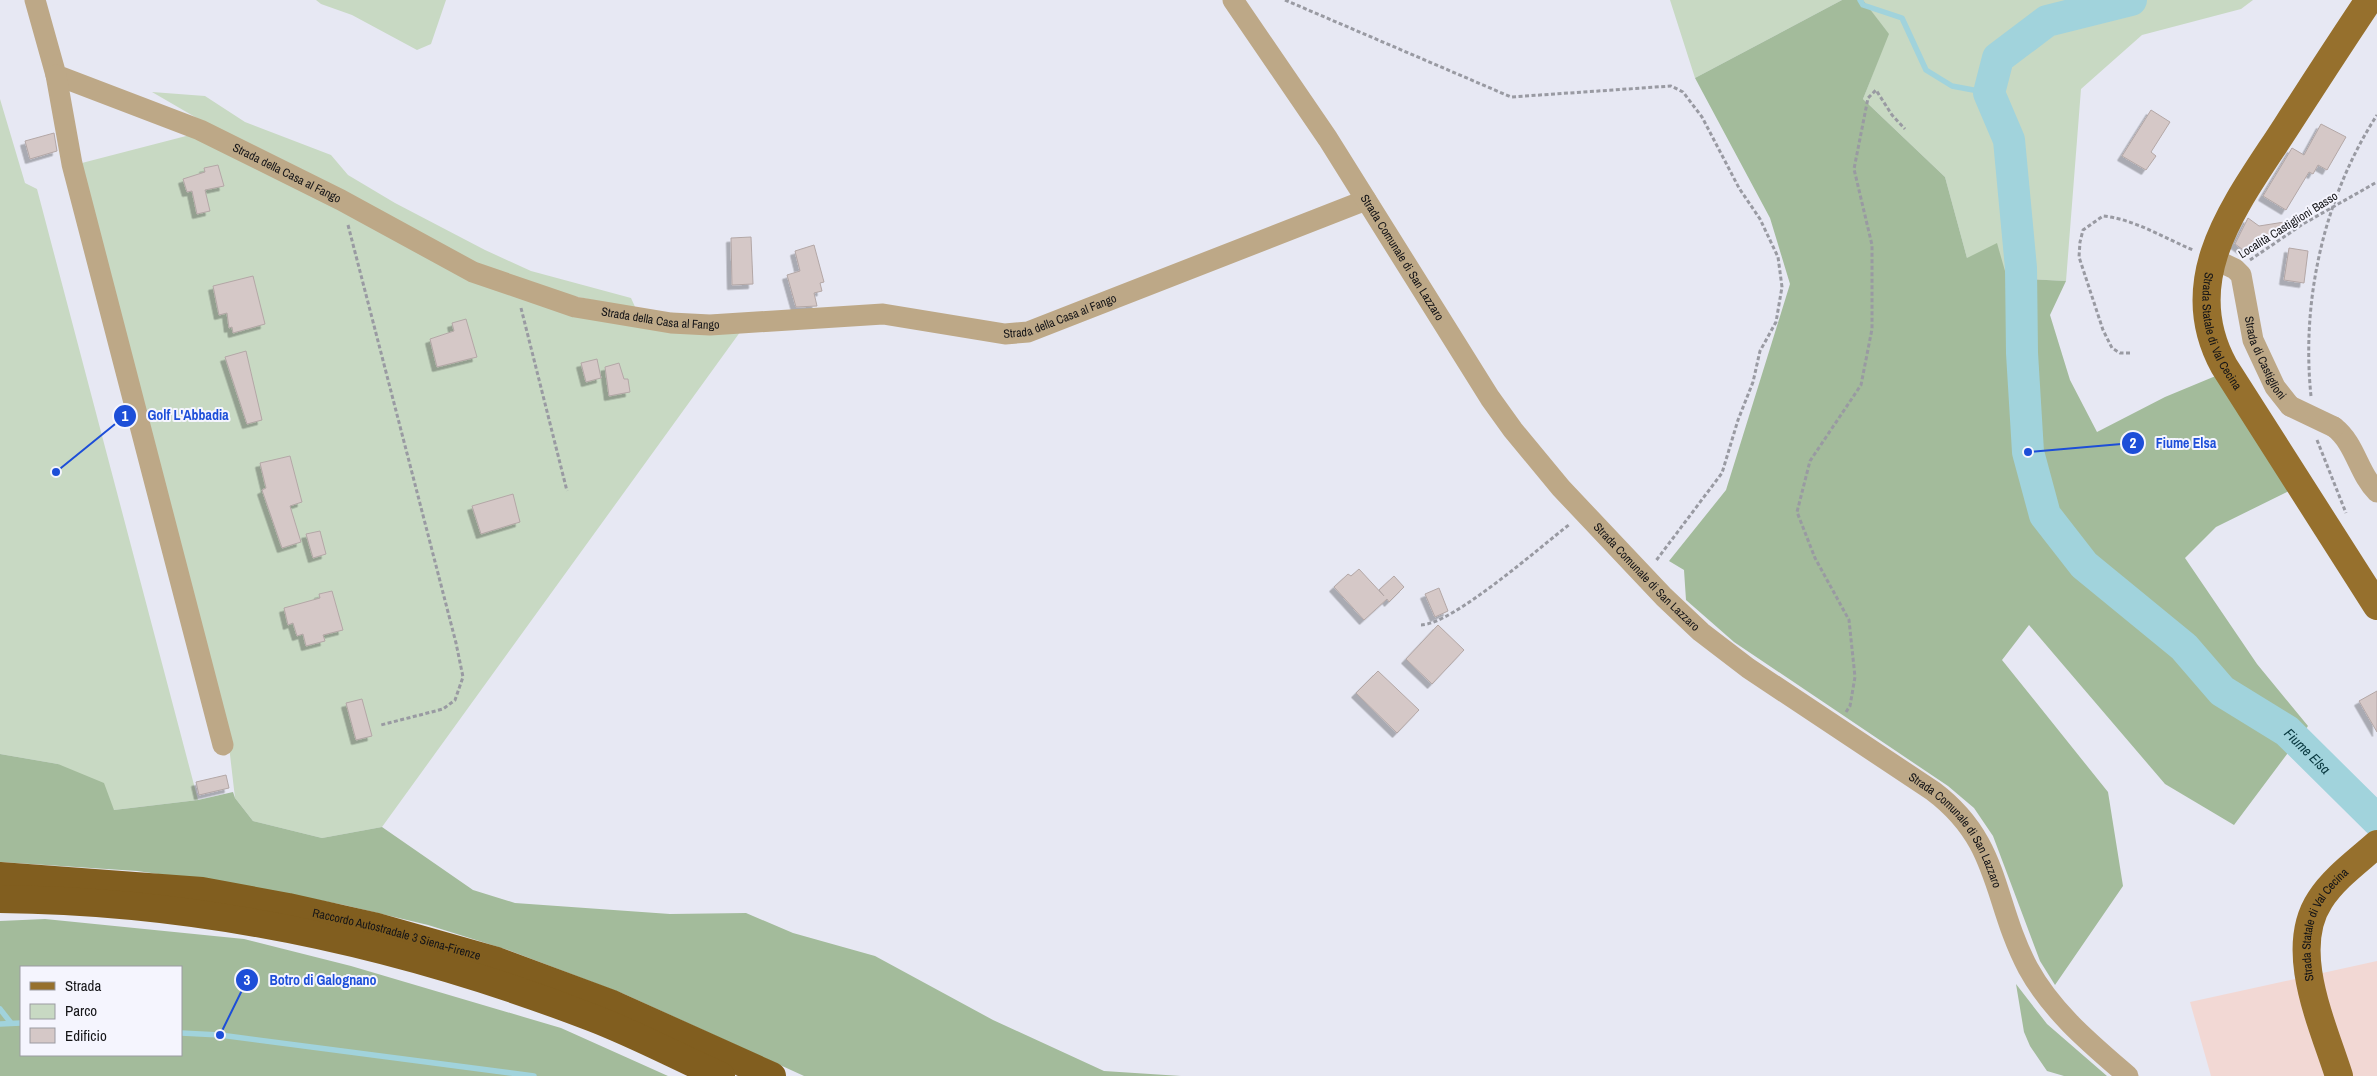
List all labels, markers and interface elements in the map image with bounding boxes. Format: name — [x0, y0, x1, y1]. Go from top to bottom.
street label: Strada della Casa al Fango — [230, 139, 344, 207]
street label: Località Castiglioni Basso — [2235, 188, 2341, 262]
street label: Strada Comunale di San Lazzaro — [1357, 191, 1447, 323]
street label: Strada Statale di Val Cecina — [2198, 271, 2246, 393]
street label: Strada della Casa al Fango — [1003, 290, 1119, 342]
street label: Strada della Casa al Fango — [600, 304, 720, 333]
street label: Strada di Castiglioni — [2241, 315, 2290, 403]
callout: Golf L'Abbadia — [112, 401, 239, 430]
text: 1 — [122, 405, 129, 426]
text: Golf L'Abbadia — [147, 406, 229, 424]
callout: Fiume Elsa — [2121, 428, 2226, 457]
text: 2 — [2130, 432, 2137, 453]
text: Fiume Elsa — [2156, 434, 2217, 452]
street label: Strada Comunale di San Lazzaro — [1590, 519, 1703, 635]
water label: Fiume Elsa — [2280, 724, 2334, 778]
street label: Strada Comunale di San Lazzaro — [1905, 769, 2005, 890]
street label: Strada Statale di Val Cecina — [2298, 864, 2352, 983]
street label: Raccordo Autostradale 3 Siena-Firenze — [311, 905, 482, 964]
legend — [20, 966, 182, 1056]
callout: Botro di Galognano — [234, 966, 386, 995]
text: 3 — [244, 969, 251, 990]
text: Botro di Galognano — [269, 971, 377, 989]
text: Strada — [65, 975, 101, 996]
text: Parco — [65, 1000, 97, 1021]
text: Edificio — [65, 1025, 107, 1046]

